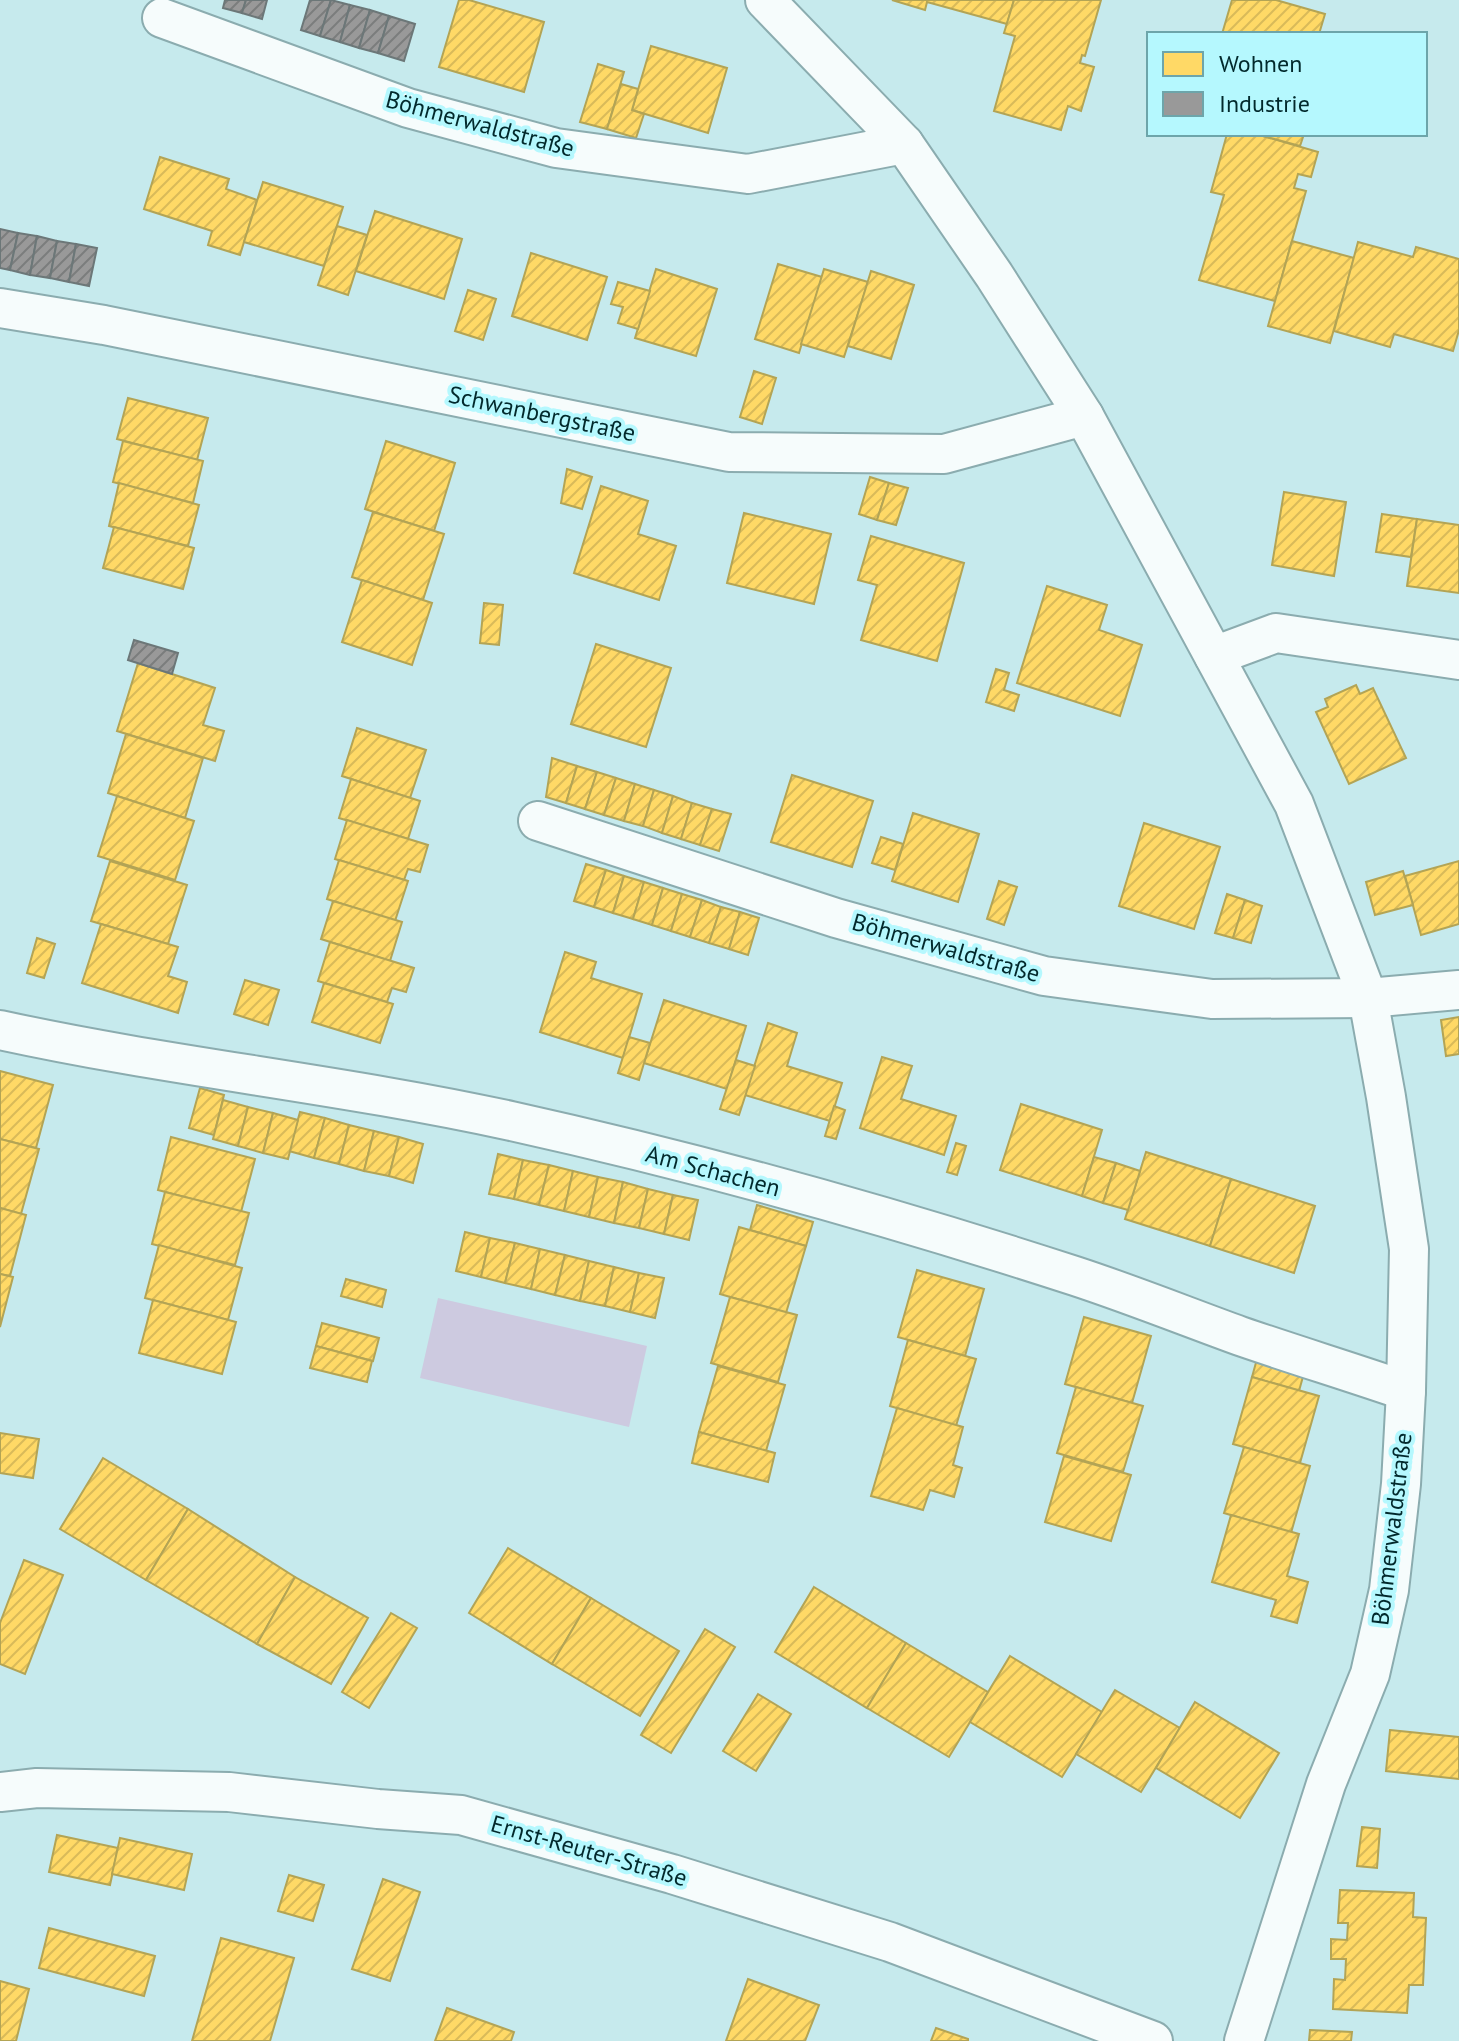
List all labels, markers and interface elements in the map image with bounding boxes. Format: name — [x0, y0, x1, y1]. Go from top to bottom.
legend — [1147, 32, 1427, 136]
text: Wohnen — [1219, 48, 1302, 79]
street label: Böhmerwaldstraße — [382, 83, 578, 164]
text: Industrie — [1219, 88, 1310, 119]
street label: Schwanbergstraße — [446, 379, 638, 448]
street label: Böhmerwaldstraße — [849, 906, 1044, 989]
street label: Am Schachen — [643, 1138, 784, 1203]
street label: Böhmerwaldstraße — [1364, 1431, 1419, 1627]
street label: Ernst-Reuter-Straße — [487, 1808, 691, 1893]

